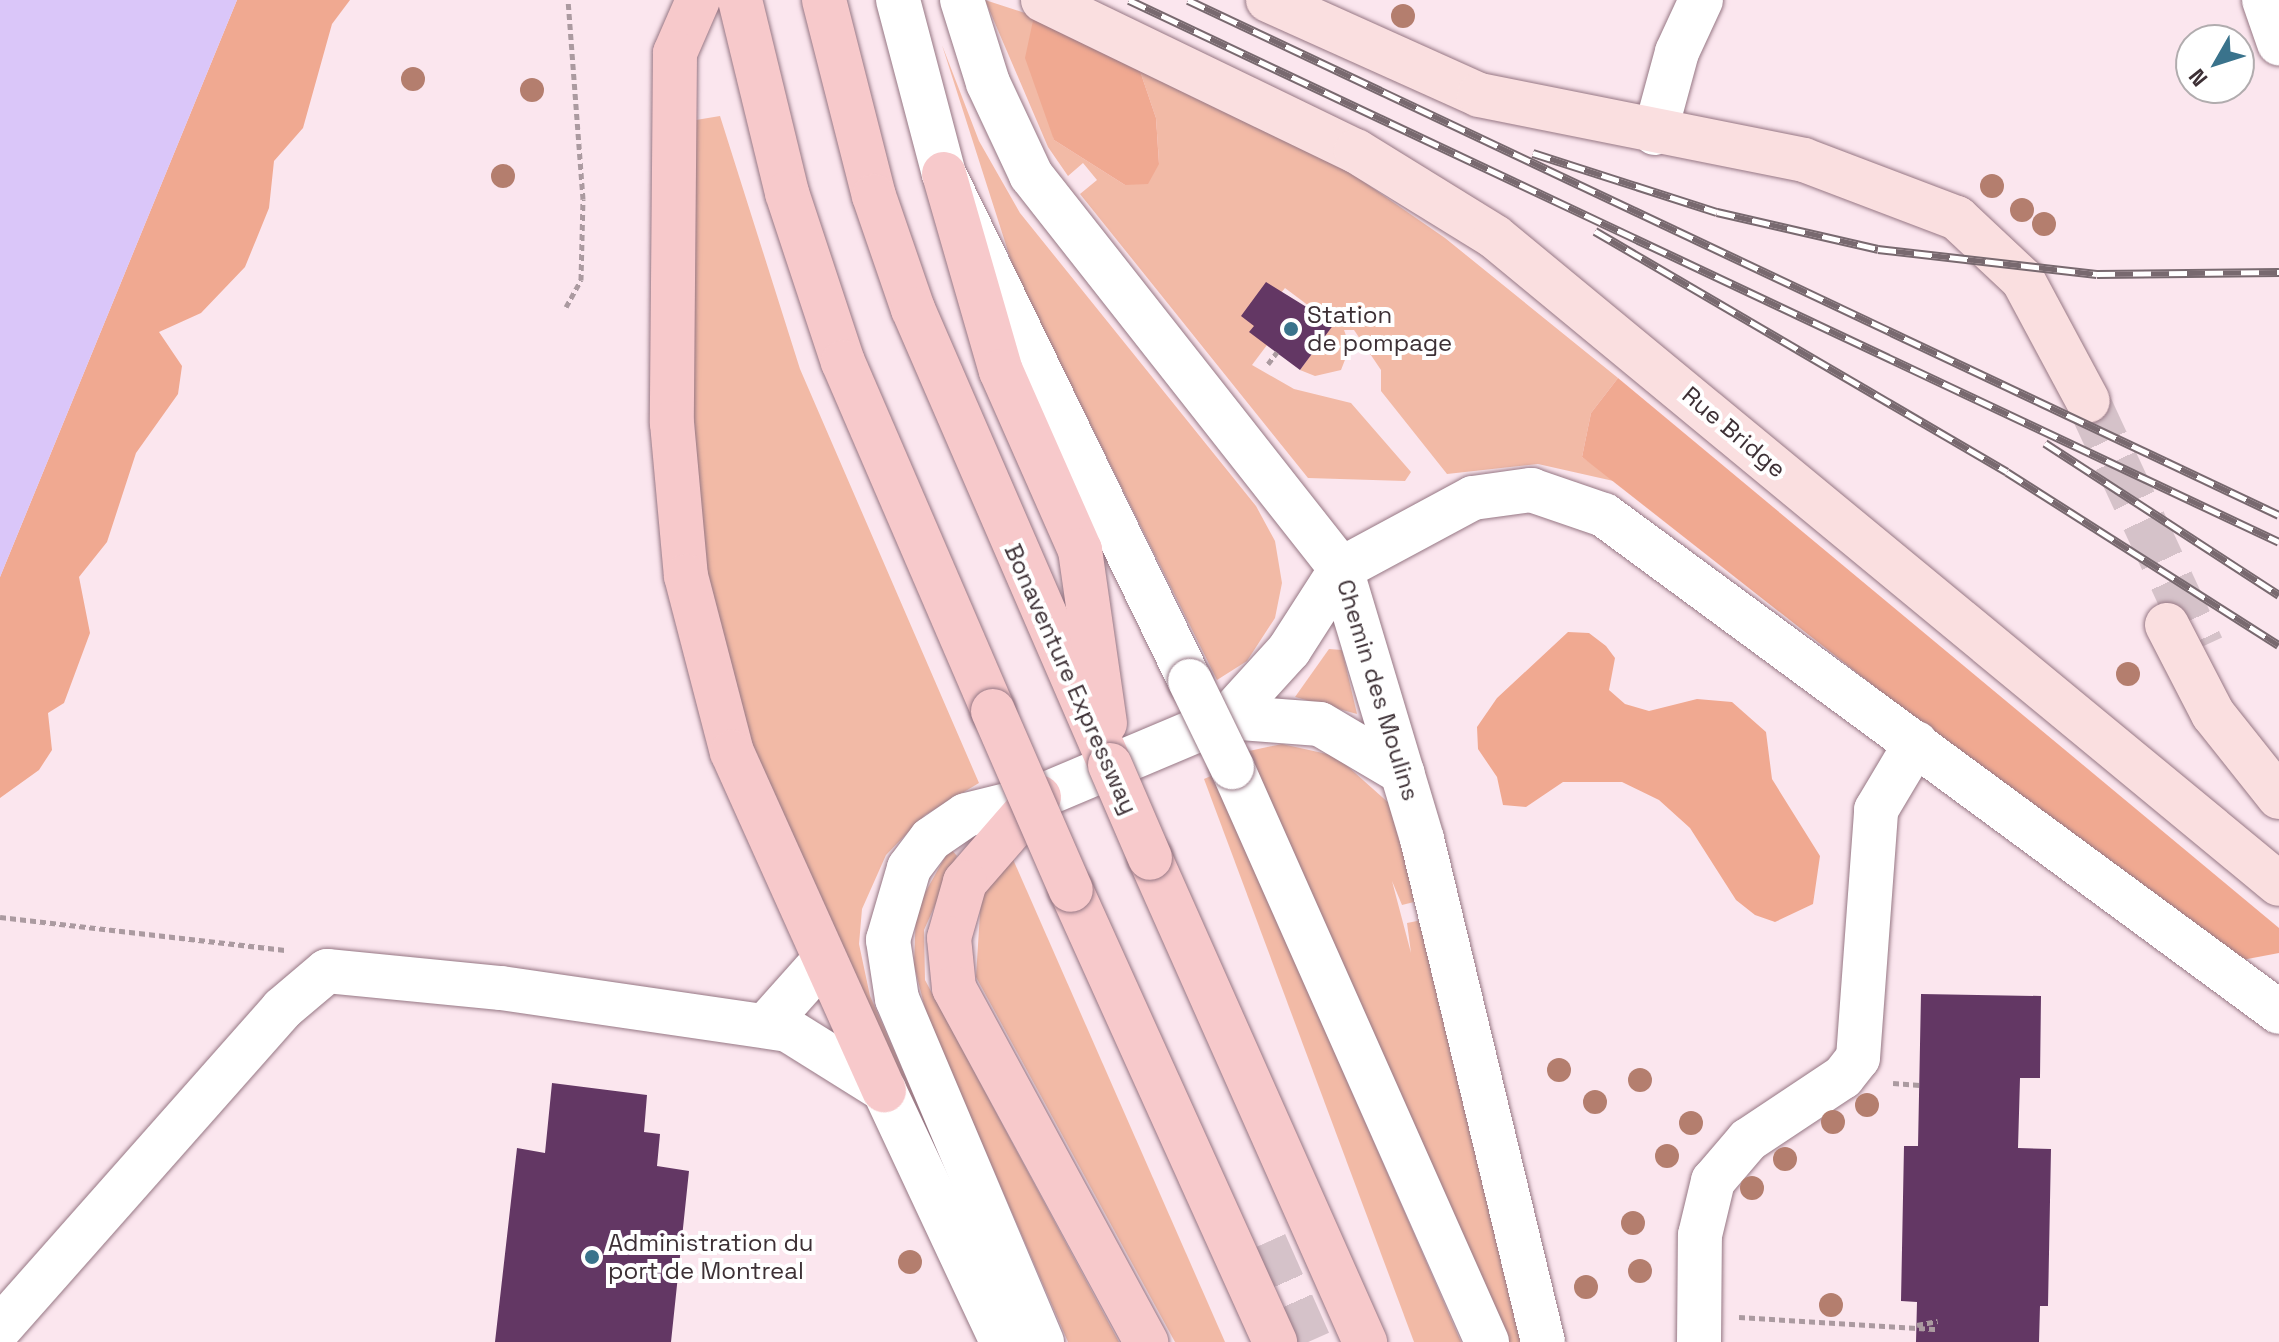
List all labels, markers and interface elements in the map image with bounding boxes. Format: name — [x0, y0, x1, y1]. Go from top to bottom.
north arrow — [2175, 24, 2255, 104]
text: N — [2182, 63, 2213, 92]
place label: Station de pompage — [1307, 301, 1452, 357]
marker: Station de pompage — [1282, 320, 1300, 338]
street label: Rue Bridge — [1676, 380, 1792, 484]
street label: Bonaventure Expressway — [998, 539, 1144, 819]
street label: Chemin des Moulins — [1331, 576, 1425, 804]
place label: Administration du port de Montreal — [608, 1229, 814, 1285]
marker: Administration du port de Montreal — [583, 1248, 601, 1266]

